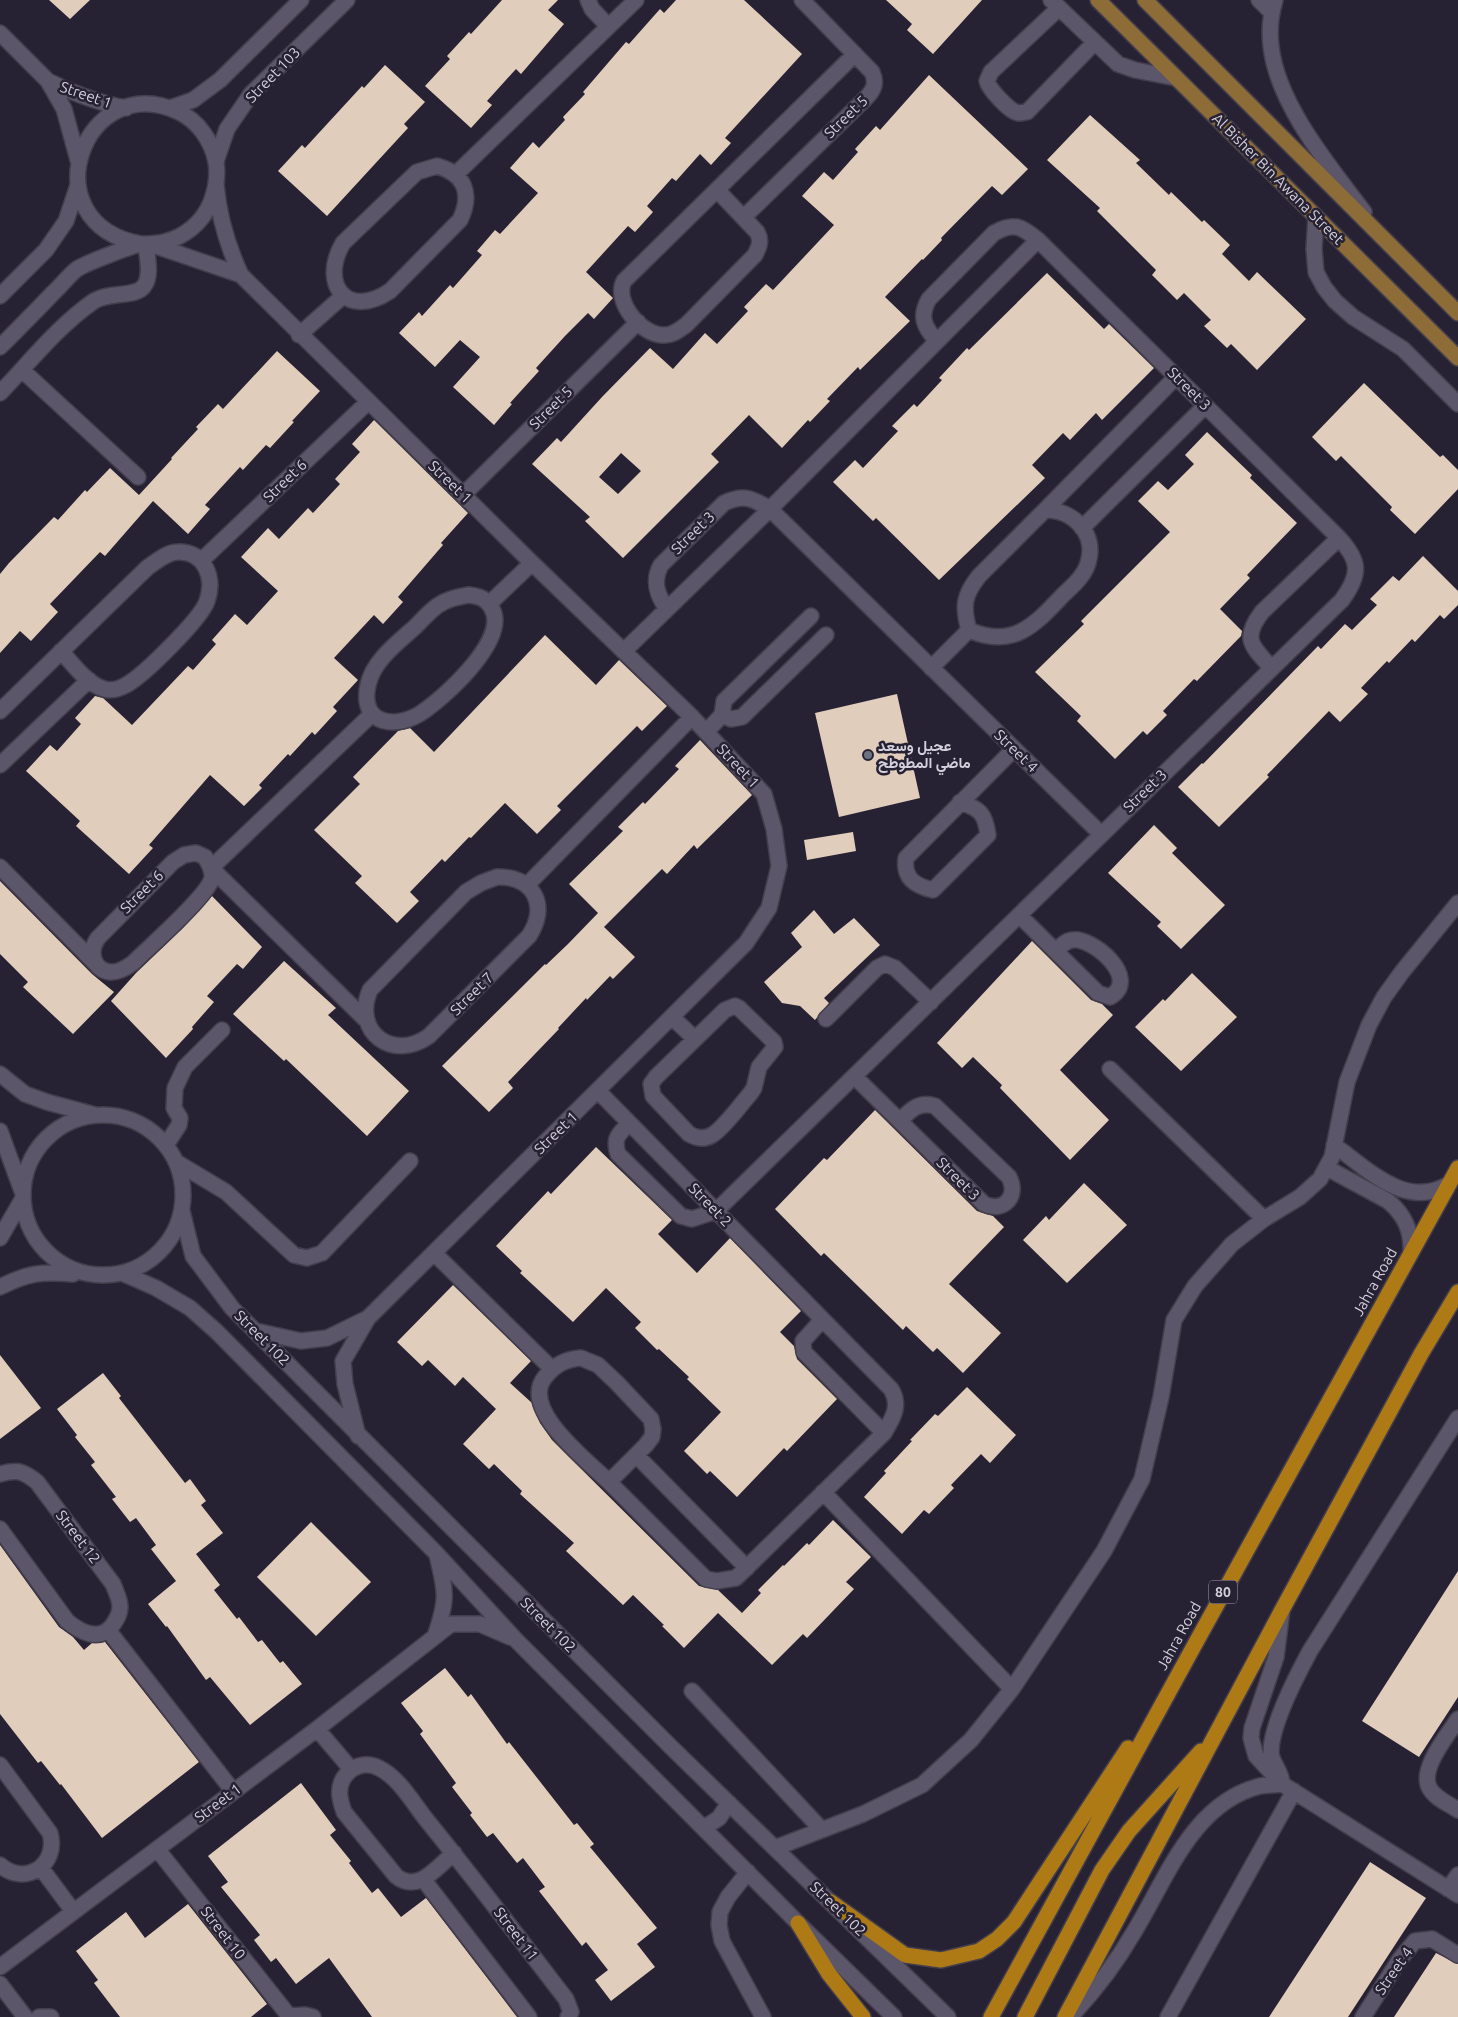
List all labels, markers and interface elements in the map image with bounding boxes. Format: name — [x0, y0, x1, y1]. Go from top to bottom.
street label: Street 103 — [242, 43, 303, 106]
street label: Street 1 — [58, 78, 114, 111]
street label: Street 5 — [820, 92, 871, 141]
street label: Al Bisher Bin Awana Street — [1209, 110, 1348, 248]
street label: Street 3 — [1164, 364, 1214, 414]
street label: Street 5 — [526, 383, 576, 433]
street label: Street 6 — [259, 456, 310, 505]
street label: Street 1 — [425, 457, 476, 506]
street label: Street 3 — [667, 508, 718, 557]
street label: Street 4 — [991, 726, 1042, 775]
place label: عجيل وسعد ماضي المطوطح — [878, 737, 971, 776]
street label: Street 1 — [714, 740, 763, 791]
marker: عجيل وسعد ماضي المطوطح — [862, 749, 874, 761]
street label: Street 3 — [1119, 766, 1170, 815]
street label: Street 6 — [117, 867, 167, 917]
street label: Street 7 — [447, 969, 497, 1019]
street label: Street 1 — [530, 1108, 581, 1157]
street label: Street 3 — [933, 1154, 983, 1204]
street label: Street 2 — [686, 1179, 735, 1230]
street label: Jahra Road — [1349, 1245, 1400, 1319]
street label: Street 102 — [231, 1307, 293, 1369]
street label: Street 12 — [53, 1507, 104, 1567]
road number: 80 — [1209, 1580, 1237, 1604]
street label: Street 102 — [517, 1594, 579, 1656]
street label: Jahra Road — [1153, 1599, 1204, 1673]
street label: Street 1 — [191, 1780, 244, 1826]
street label: Street 102 — [807, 1878, 870, 1939]
street label: Street 10 — [198, 1903, 249, 1962]
street label: Street 11 — [491, 1904, 542, 1964]
street label: Street 4 — [1371, 1944, 1416, 1998]

